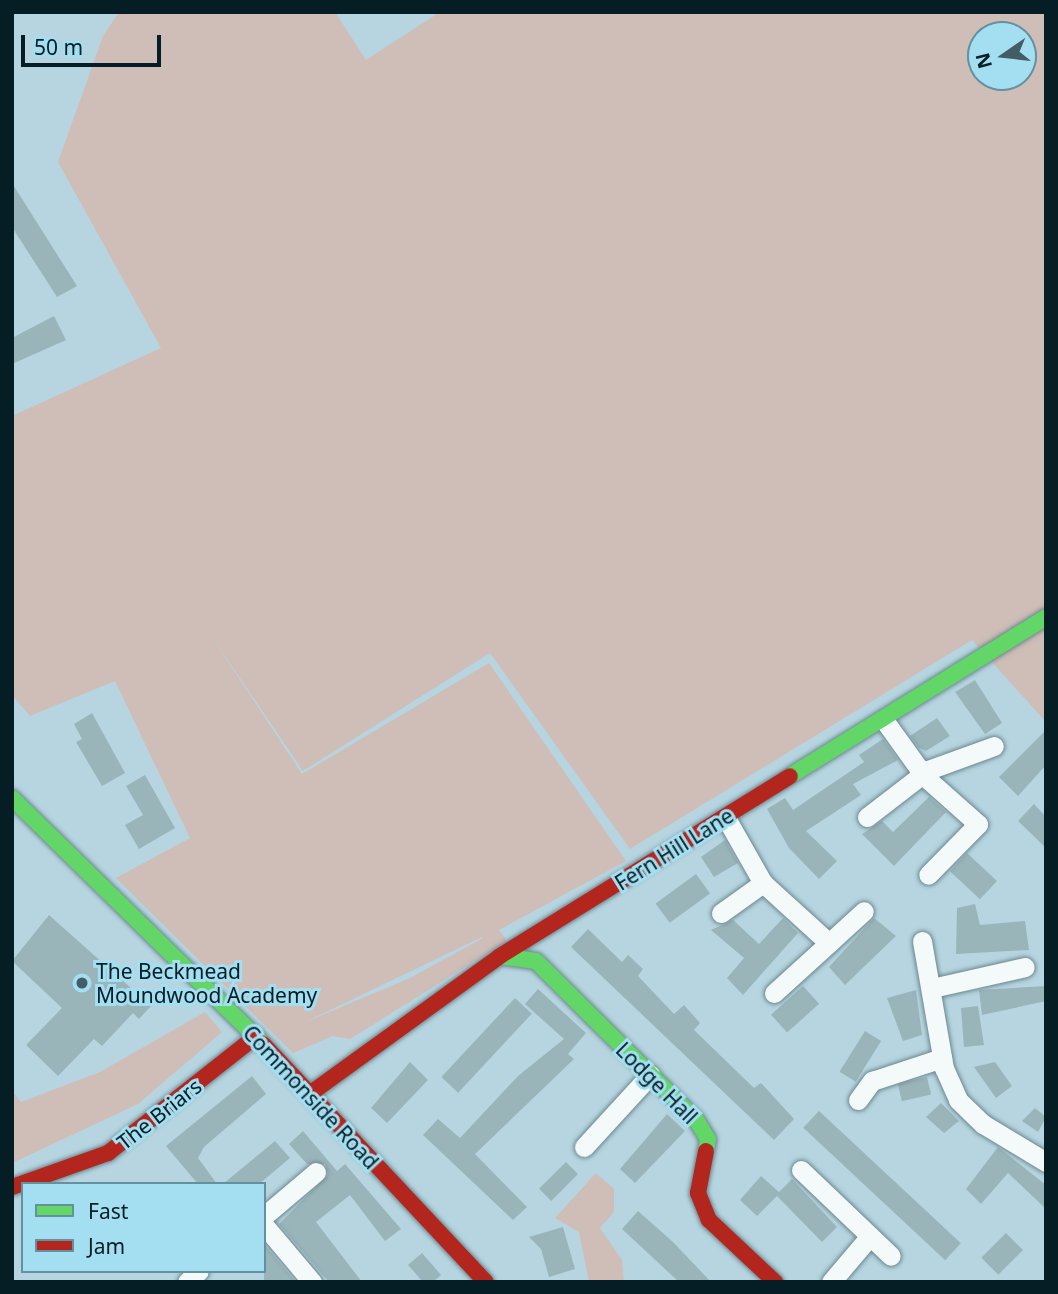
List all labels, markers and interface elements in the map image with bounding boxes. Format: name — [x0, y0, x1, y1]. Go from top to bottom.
scale bar — [24, 21, 164, 65]
north arrow — [967, 21, 1037, 91]
text: 50 m — [34, 33, 83, 61]
text: N — [969, 50, 998, 71]
street label: Fern Hill Lane — [610, 803, 738, 895]
place label: The Beckmead Moundwood Academy — [96, 958, 317, 1008]
marker: The Beckmead Moundwood Academy — [74, 975, 90, 991]
street label: Commonside Road — [238, 1020, 384, 1174]
street label: Lodge Hall — [611, 1037, 703, 1129]
street label: The Briars — [112, 1073, 206, 1155]
legend — [21, 1182, 266, 1273]
text: Fast — [88, 1197, 128, 1225]
text: Jam — [88, 1232, 125, 1260]

